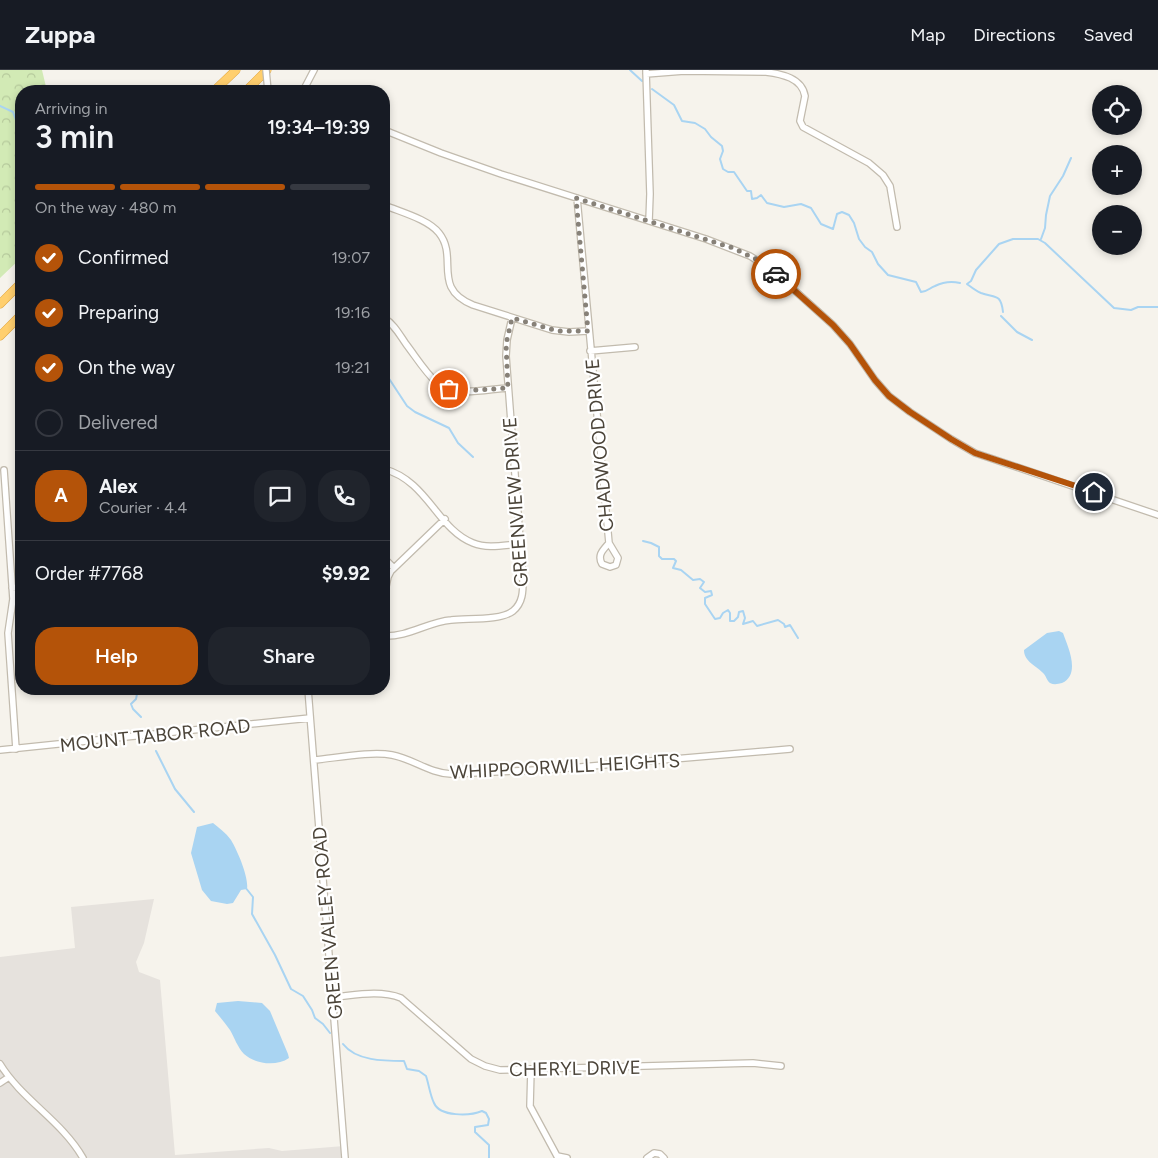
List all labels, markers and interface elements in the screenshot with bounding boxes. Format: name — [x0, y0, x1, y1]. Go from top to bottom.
text: Zuppa — [25, 20, 95, 49]
text: Map — [910, 24, 945, 46]
text: Directions — [973, 24, 1055, 46]
text: Saved — [1083, 24, 1133, 46]
map controls — [1092, 85, 1142, 255]
button: locate — [1092, 85, 1142, 135]
text: Arriving in — [35, 99, 107, 118]
text: 19:34–19:39 — [267, 116, 370, 139]
text: 3 min — [35, 118, 114, 156]
button: + — [1092, 145, 1142, 195]
text: On the way · 480 m — [35, 198, 176, 217]
button: − — [1092, 205, 1142, 255]
icon: check — [35, 244, 63, 272]
text: Confirmed — [78, 246, 169, 269]
text: 19:07 — [331, 248, 370, 267]
courier — [751, 249, 801, 299]
icon: car — [762, 260, 790, 288]
icon: check — [35, 299, 63, 327]
text: Preparing — [78, 301, 159, 324]
text: 19:16 — [335, 303, 370, 322]
icon: check — [35, 354, 63, 382]
text: On the way — [78, 356, 175, 379]
street label: CHADWOOD DRIVE — [580, 357, 619, 533]
text: 19:21 — [335, 358, 370, 377]
pin — [428, 368, 470, 410]
icon: bag — [435, 375, 463, 403]
text: Delivered — [78, 411, 158, 434]
street label: GREENVIEW DRIVE — [498, 416, 533, 588]
button: chat — [254, 470, 306, 522]
button: phone — [318, 470, 370, 522]
pin — [1073, 471, 1115, 513]
text: Alex — [99, 475, 138, 498]
icon: home — [1080, 478, 1108, 506]
text: A — [54, 484, 68, 507]
text: Courier · 4.4 — [99, 498, 187, 517]
text: Order #7768 — [35, 562, 144, 585]
text: $9.92 — [322, 562, 370, 585]
button: Help — [35, 627, 198, 685]
button: Share — [208, 627, 370, 685]
street label: MOUNT TABOR ROAD — [59, 714, 252, 757]
street label: WHIPPOORWILL HEIGHTS — [449, 749, 681, 784]
street label: GREEN VALLEY ROAD — [308, 826, 347, 1020]
street label: CHERYL DRIVE — [509, 1056, 641, 1081]

